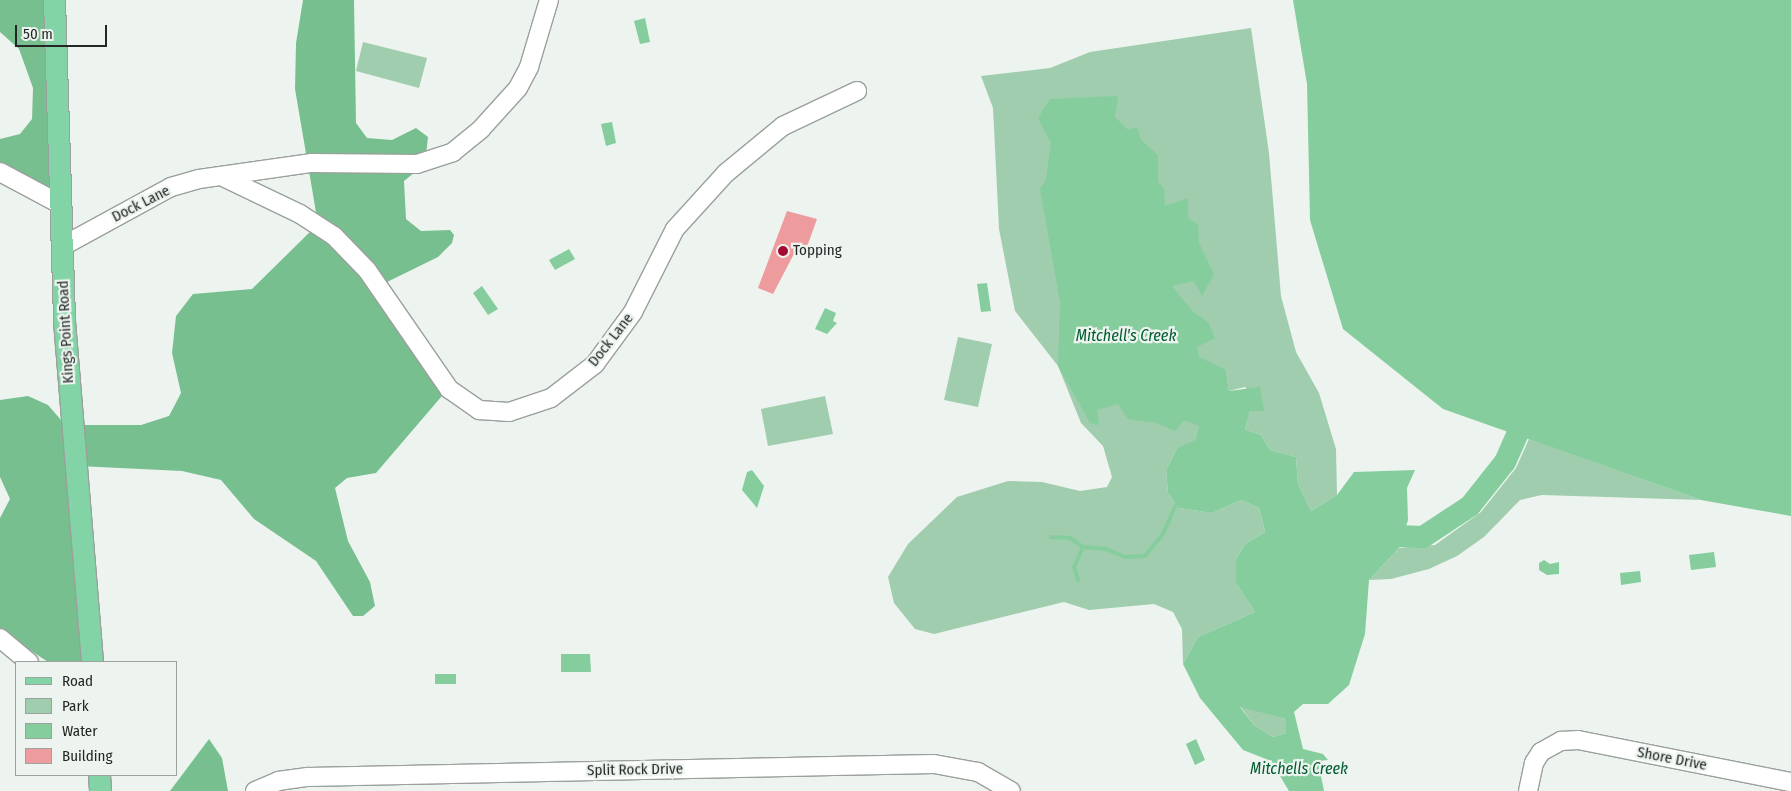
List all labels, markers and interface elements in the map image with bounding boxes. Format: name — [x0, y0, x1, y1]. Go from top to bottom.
scale bar — [18, 15, 110, 47]
text: 50 m — [23, 25, 53, 43]
street label: Dock Lane — [109, 182, 173, 226]
place label: Topping — [793, 242, 842, 260]
marker: Topping — [777, 245, 789, 257]
street label: Kings Point Road — [54, 280, 78, 384]
street label: Dock Lane — [585, 310, 637, 370]
water label: Mitchell's Creek — [1076, 326, 1176, 346]
legend — [15, 661, 178, 776]
text: Road — [62, 672, 93, 690]
text: Park — [62, 697, 89, 715]
text: Water — [62, 722, 97, 740]
street label: Shore Drive — [1636, 743, 1708, 775]
text: Building — [62, 747, 113, 765]
water label: Mitchells Creek — [1250, 759, 1348, 779]
street label: Split Rock Drive — [587, 760, 683, 780]

